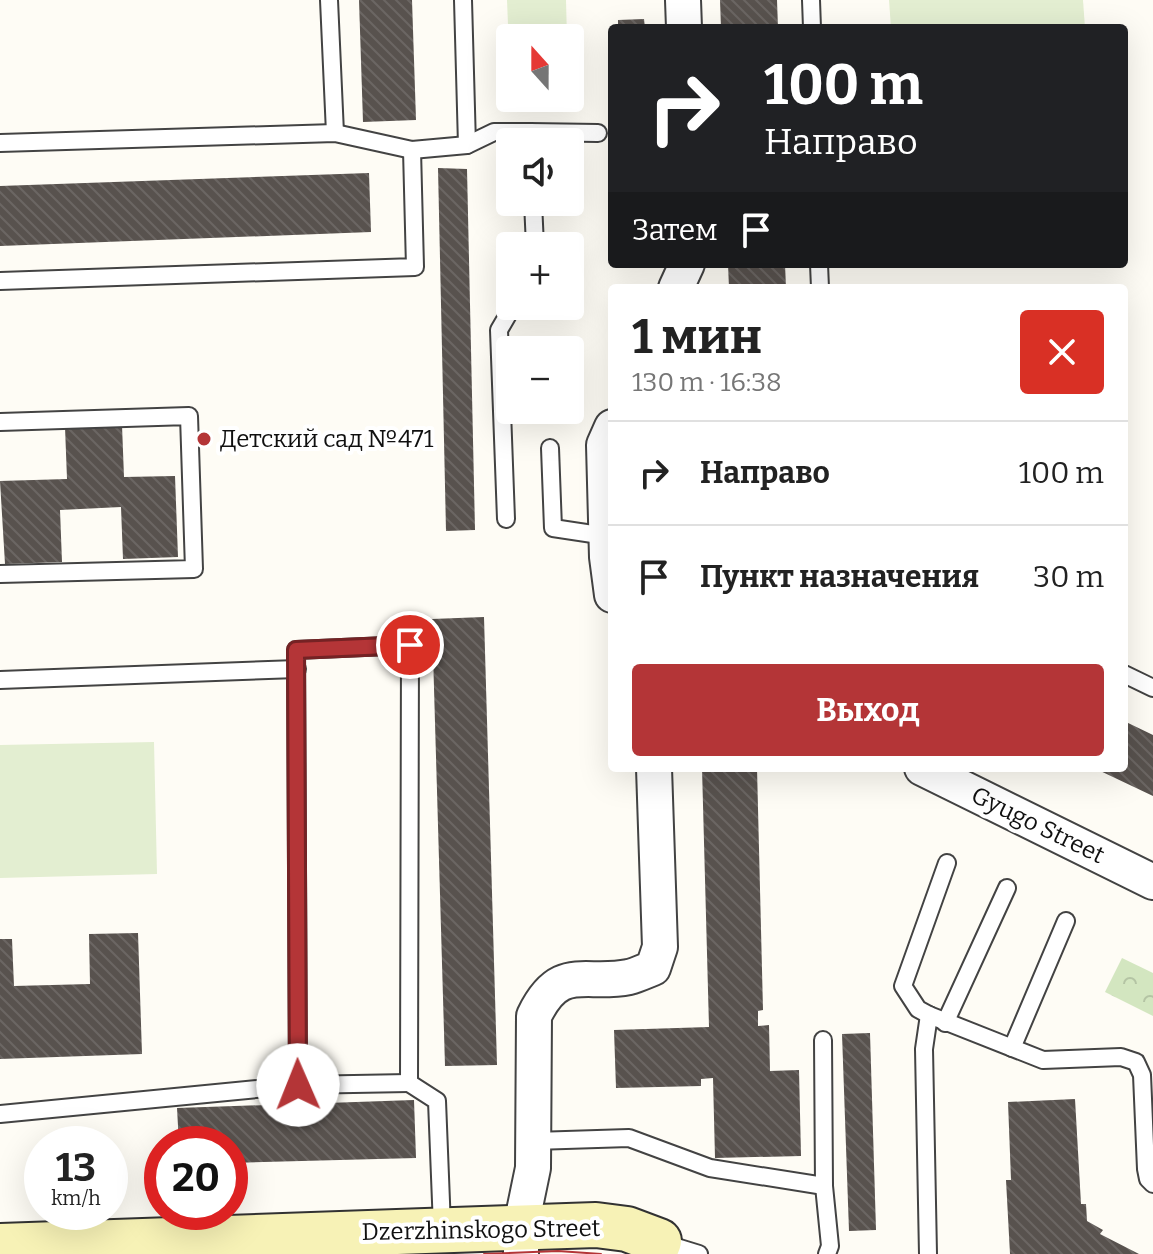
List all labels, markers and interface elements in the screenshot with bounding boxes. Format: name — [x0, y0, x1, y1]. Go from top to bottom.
north arrow — [496, 24, 584, 112]
map controls — [496, 24, 584, 424]
text: 100 m — [764, 52, 923, 119]
icon: right — [632, 56, 736, 160]
text: Направо — [764, 120, 918, 164]
button: sound — [496, 128, 584, 216]
icon: arrive — [734, 208, 778, 252]
text: Затем — [632, 212, 718, 248]
button: + — [496, 232, 584, 320]
text: 1 мин — [632, 308, 762, 366]
button: close — [1020, 310, 1104, 394]
button: − — [496, 336, 584, 424]
text: 130 m · 16:38 — [632, 367, 782, 398]
place label: Детский сад №471 — [220, 425, 434, 453]
marker: Детский сад №471 — [195, 430, 213, 448]
icon: right — [632, 451, 676, 495]
text: Направо — [700, 455, 830, 491]
text: 100 m — [1019, 455, 1104, 491]
icon: arrive — [632, 555, 676, 599]
text: Пункт назначения — [700, 559, 979, 595]
text: 30 m — [1033, 559, 1104, 595]
pin — [376, 611, 444, 679]
icon: arrive — [388, 623, 432, 667]
button: Выход — [632, 664, 1104, 756]
street label: Gyugo Street — [967, 781, 1109, 869]
position arrow — [256, 1043, 340, 1127]
speed limit sign: 20 — [144, 1126, 248, 1230]
text: 13 — [56, 1144, 96, 1192]
text: km/h — [51, 1186, 101, 1210]
street label: Dzerzhinskogo Street — [361, 1214, 601, 1246]

